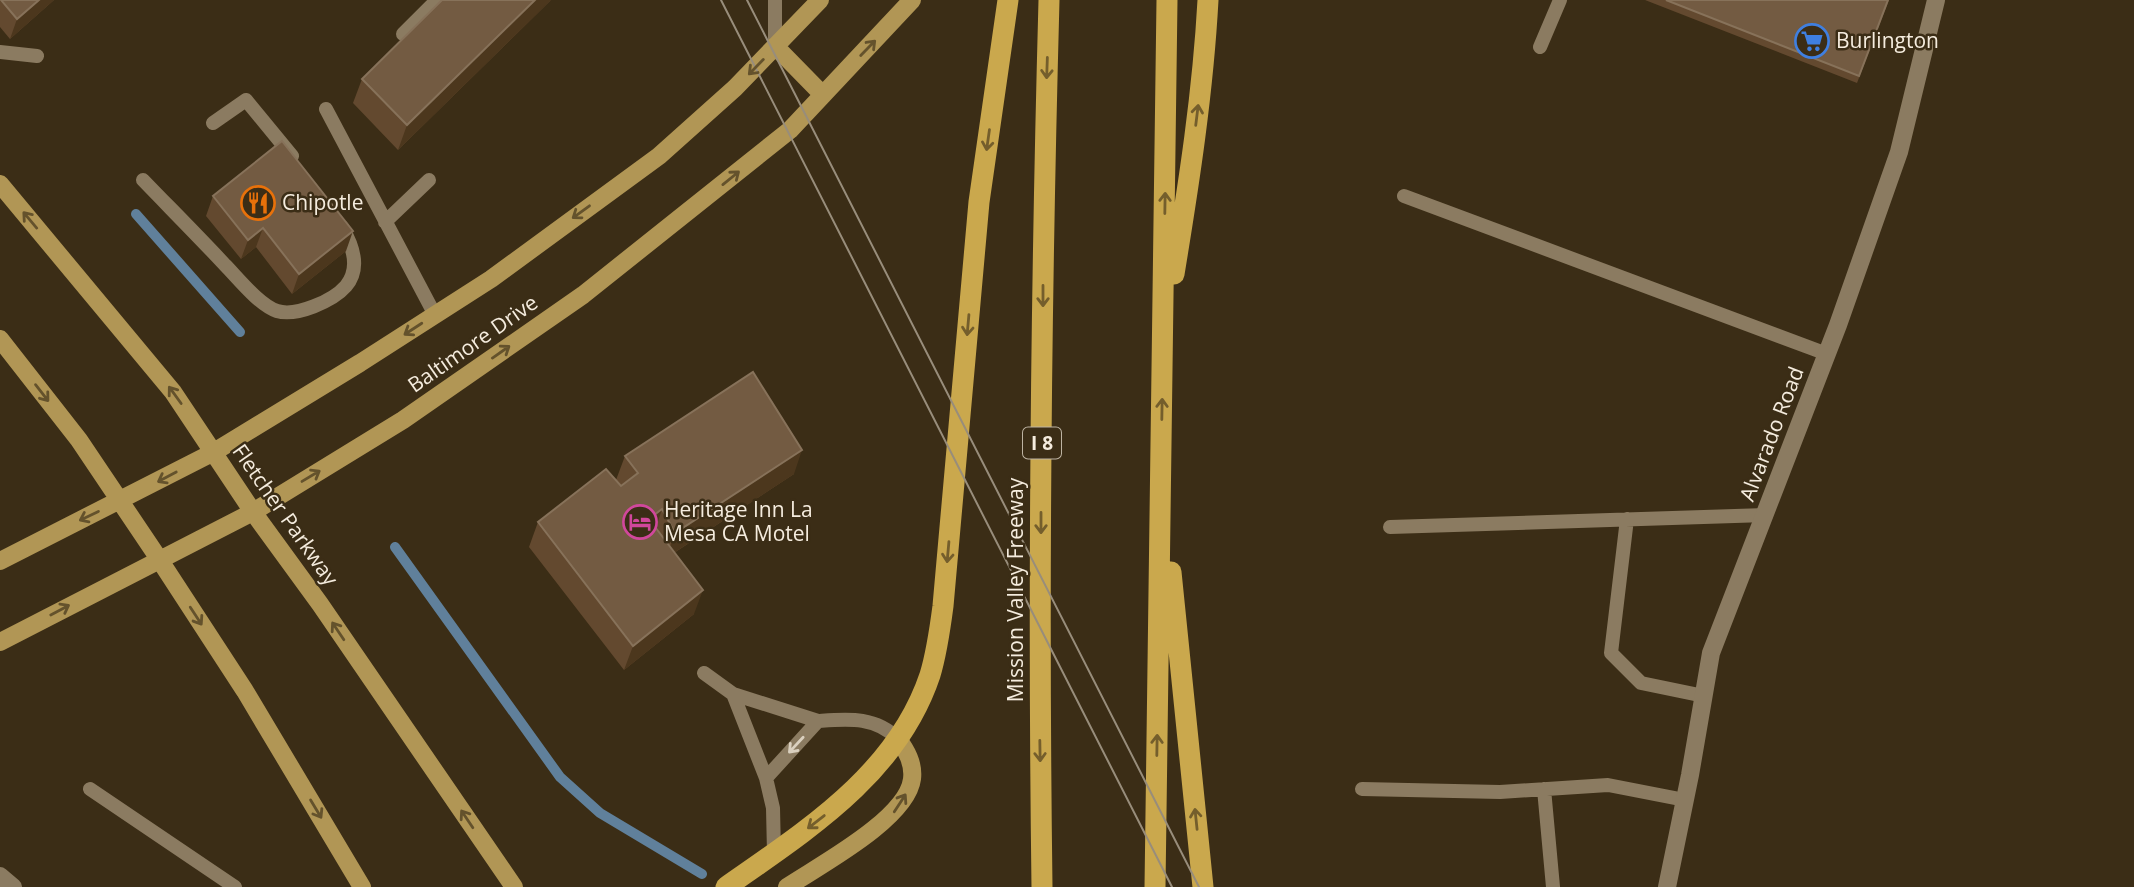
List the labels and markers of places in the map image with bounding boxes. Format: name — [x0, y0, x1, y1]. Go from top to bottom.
supermarket icon: Burlington — [1793, 22, 1831, 60]
place label: Burlington — [1836, 26, 1939, 54]
restaurant icon: Chipotle — [239, 184, 277, 222]
place label: Chipotle — [282, 188, 363, 216]
place label: Heritage Inn La Mesa CA Motel — [664, 495, 813, 547]
hotel icon: Heritage Inn La Mesa CA Motel — [621, 503, 659, 541]

